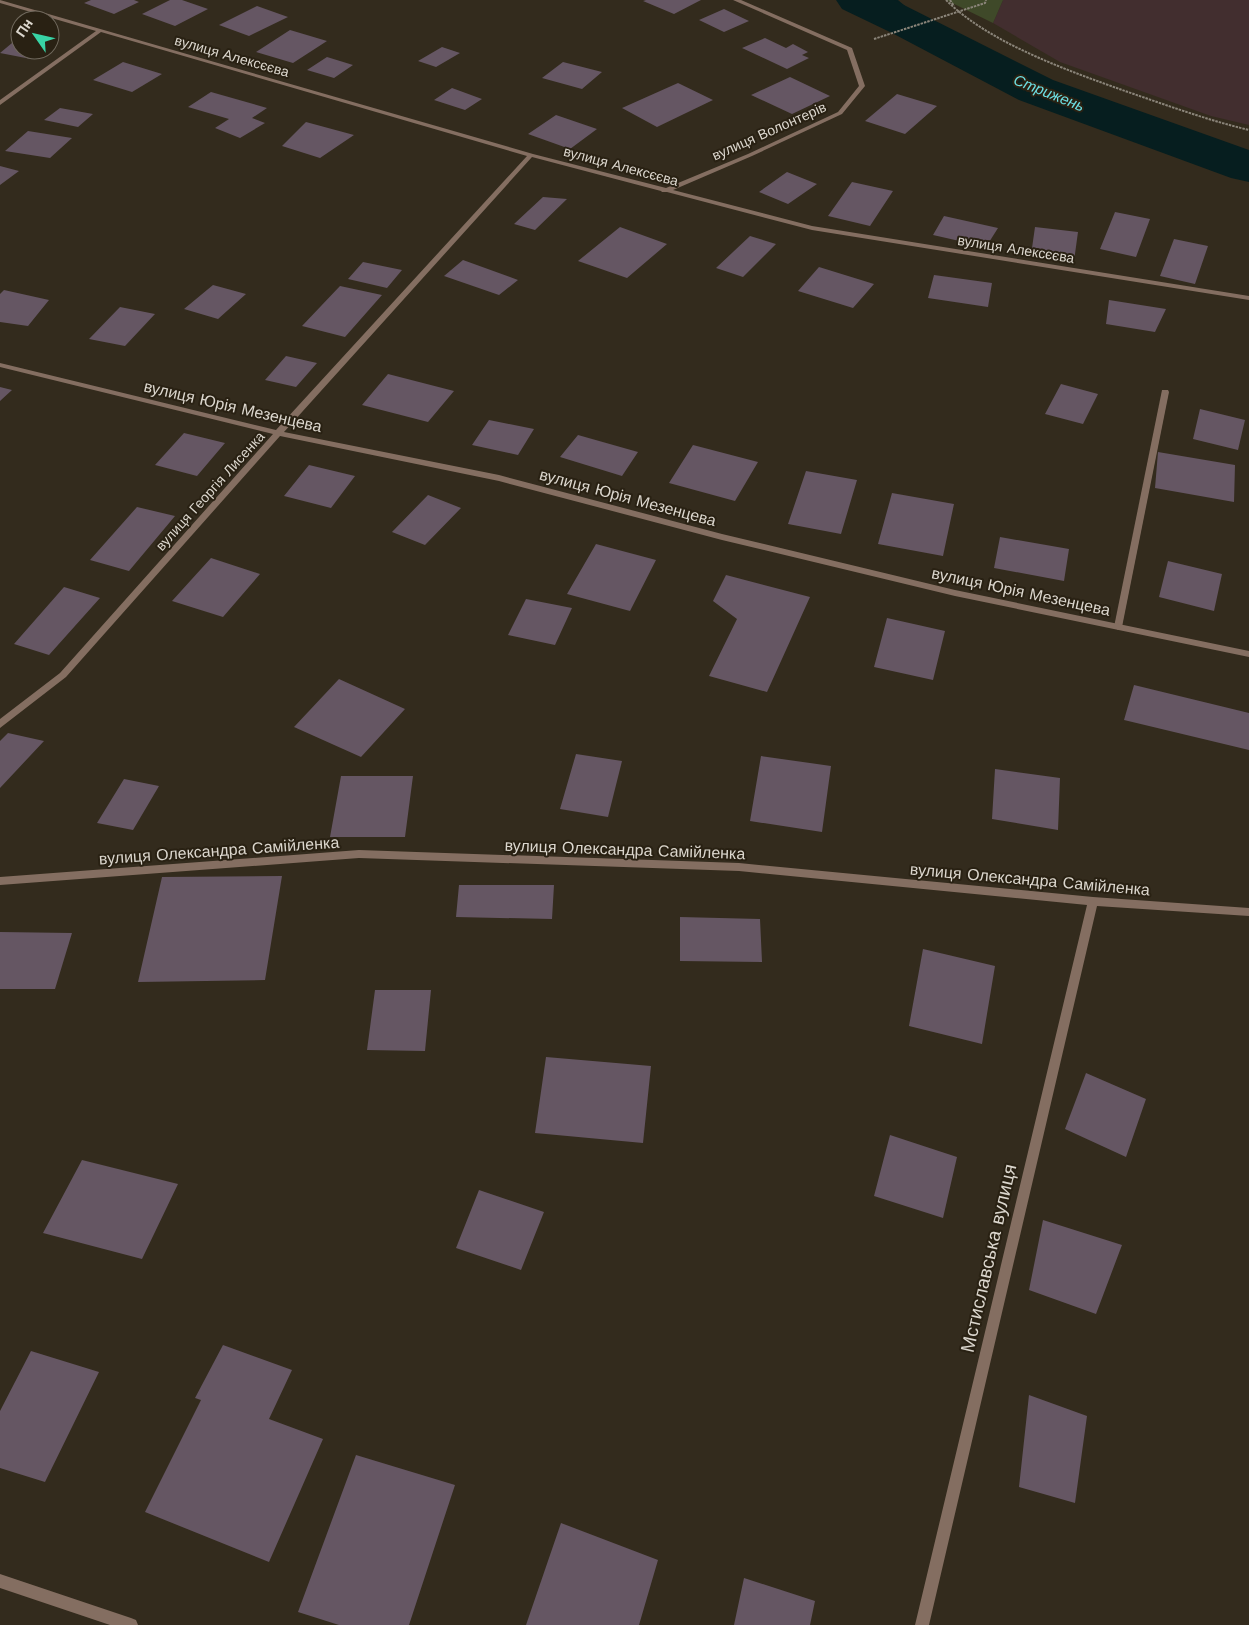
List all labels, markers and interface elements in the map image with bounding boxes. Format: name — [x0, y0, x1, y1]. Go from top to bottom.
north arrow — [10, 10, 60, 60]
text: Пн — [12, 16, 36, 40]
street label: вулиця Алексєєва — [173, 32, 291, 80]
water label: Стрижень — [1011, 71, 1087, 115]
street label: вулиця Волонтерів — [709, 99, 829, 163]
street label: вулиця Алексєєва — [562, 143, 680, 189]
street label: вулиця Алексєєва — [956, 232, 1076, 266]
street label: вулиця Юрія Мезенцева — [142, 377, 324, 436]
street label: вулиця Георгія Лисенка — [152, 428, 268, 554]
street label: вулиця Юрія Мезенцева — [537, 465, 718, 530]
street label: вулиця Юрія Мезенцева — [930, 563, 1112, 620]
street label: вулиця Олександра Самійленка — [98, 833, 340, 868]
street label: вулиця Олександра Самійленка — [504, 836, 746, 863]
street label: вулиця Олександра Самійленка — [909, 860, 1151, 899]
street label: Мстиславська вулиця — [956, 1162, 1021, 1355]

